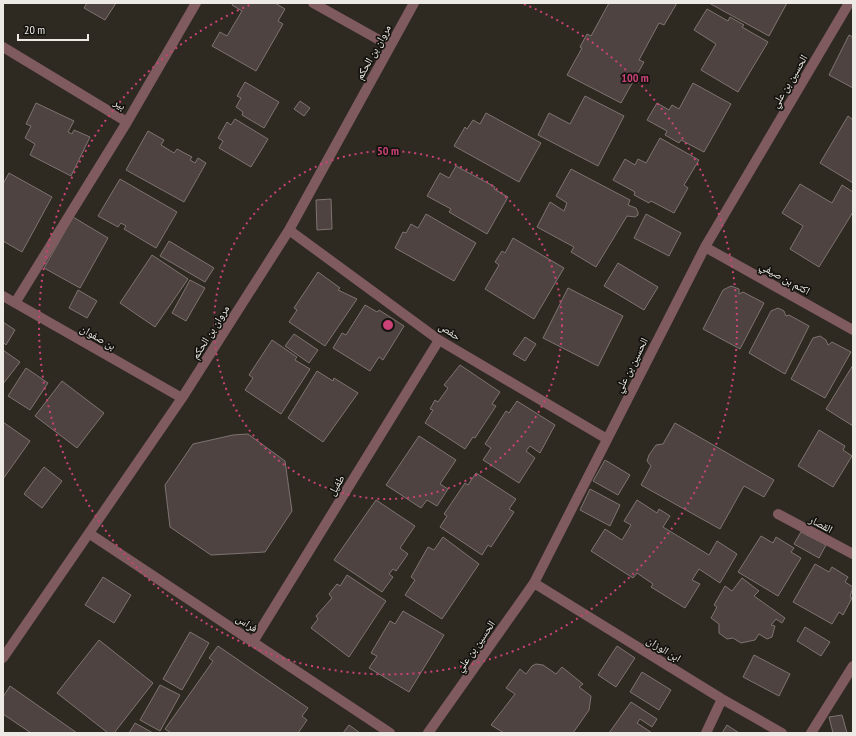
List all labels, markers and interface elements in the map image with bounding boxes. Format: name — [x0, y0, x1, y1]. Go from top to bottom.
scale bar — [18, 16, 88, 42]
text: 20 m — [24, 22, 45, 37]
street label: مروان بن الحكم — [352, 22, 395, 83]
street label: الحسين بن علي — [768, 52, 812, 111]
text: 100 m — [621, 70, 649, 85]
street label: بير — [111, 95, 129, 113]
text: 50 m — [377, 143, 399, 158]
street label: اكثم بن صيفي — [756, 258, 813, 299]
street label: مروان بن الحكم — [188, 302, 233, 362]
centre of rings — [381, 318, 395, 332]
street label: حفص — [436, 319, 464, 343]
street label: بن صفوان — [78, 321, 118, 353]
street label: الحسين بن علي — [611, 335, 652, 396]
street label: طفيل — [324, 472, 348, 498]
street label: القصار — [806, 512, 835, 536]
street label: فراس — [234, 611, 261, 635]
street label: الحسين بن علي — [452, 617, 499, 676]
street label: ابن الوزان — [644, 633, 684, 665]

